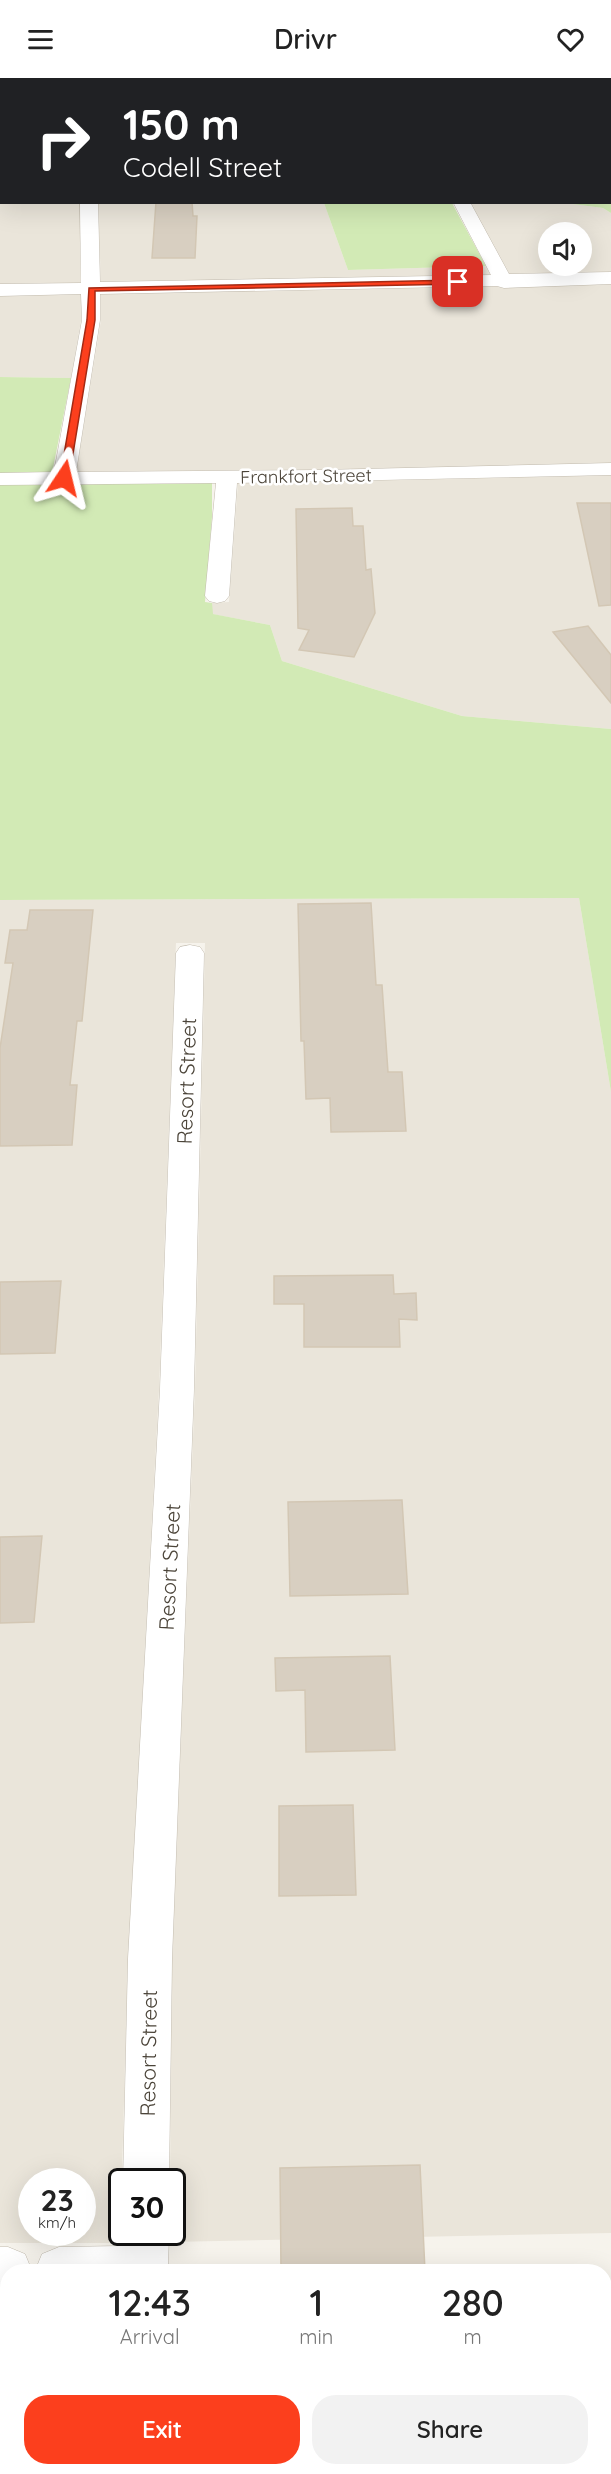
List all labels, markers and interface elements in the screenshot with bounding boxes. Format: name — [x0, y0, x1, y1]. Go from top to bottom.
text: Drivr — [274, 22, 337, 56]
icon: menu — [24, 23, 57, 56]
icon: heart — [554, 23, 587, 56]
text: 150 m — [123, 98, 240, 151]
icon: right — [24, 102, 102, 180]
text: Codell Street — [123, 150, 282, 184]
map controls — [538, 222, 592, 276]
button: sound — [538, 222, 592, 276]
pin — [432, 256, 483, 307]
icon: arrive — [441, 265, 474, 298]
position arrow — [32, 446, 96, 510]
street label: Frankfort Street — [240, 463, 372, 489]
street label: Resort Street — [171, 1017, 201, 1145]
street label: Resort Street — [153, 1503, 185, 1631]
street label: Resort Street — [134, 1989, 162, 2117]
speed limit sign: 30 — [108, 2168, 186, 2246]
text: 23 — [40, 2181, 74, 2219]
text: km/h — [38, 2213, 76, 2232]
text: 12:43 — [108, 2280, 191, 2325]
text: 1 — [309, 2280, 323, 2325]
text: 280 — [442, 2280, 504, 2325]
text: Arrival — [120, 2324, 180, 2349]
text: min — [299, 2324, 333, 2349]
text: m — [464, 2324, 482, 2349]
button: Exit — [24, 2395, 300, 2464]
button: Share — [312, 2395, 588, 2464]

